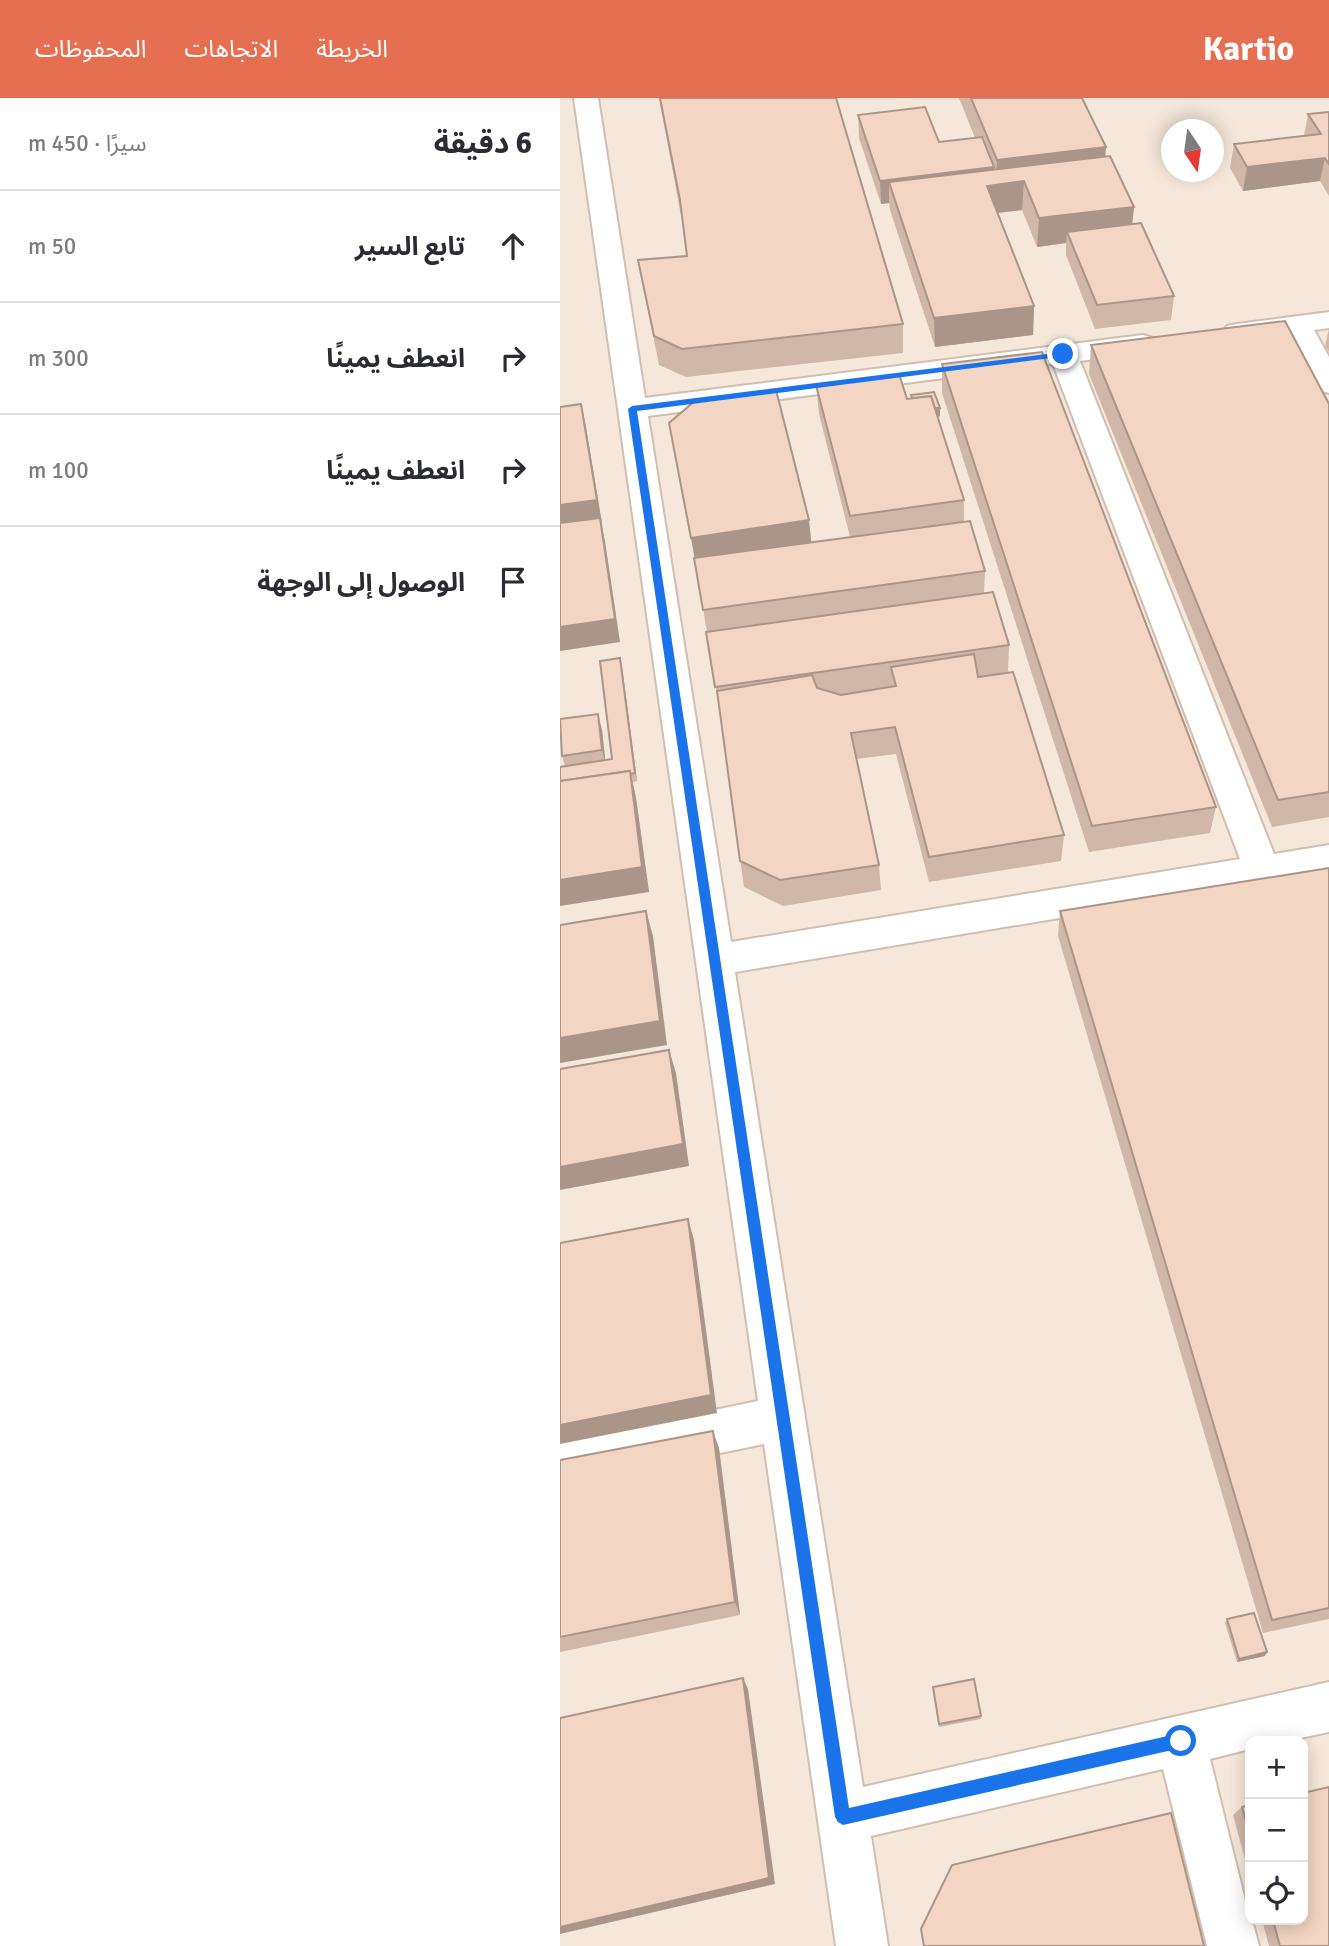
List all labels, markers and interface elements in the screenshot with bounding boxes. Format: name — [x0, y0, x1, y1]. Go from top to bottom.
text: Kartio — [1203, 29, 1294, 70]
text: المحفوظات — [35, 34, 146, 64]
text: الاتجاهات — [184, 34, 278, 64]
text: الخريطة — [316, 34, 388, 64]
north arrow — [1161, 119, 1224, 182]
text: 6 دقيقة — [434, 125, 532, 162]
text: سيرًا · 450 m — [28, 129, 146, 158]
icon: ahead — [494, 227, 532, 265]
text: تابع السير — [355, 231, 465, 263]
text: 50 m — [28, 232, 76, 261]
route end — [1047, 338, 1078, 369]
icon: right — [494, 339, 532, 377]
text: انعطف يمينًا — [326, 343, 465, 375]
text: 300 m — [28, 344, 89, 373]
icon: right — [494, 451, 532, 489]
text: انعطف يمينًا — [326, 455, 465, 487]
text: 100 m — [28, 456, 89, 485]
icon: arrive — [494, 563, 532, 601]
text: الوصول إلى الوجهة — [257, 567, 465, 599]
route start — [1165, 1725, 1196, 1756]
map controls — [1245, 1736, 1308, 1925]
button: + — [1245, 1736, 1308, 1799]
button: − — [1245, 1799, 1308, 1862]
button: locate — [1245, 1862, 1308, 1925]

